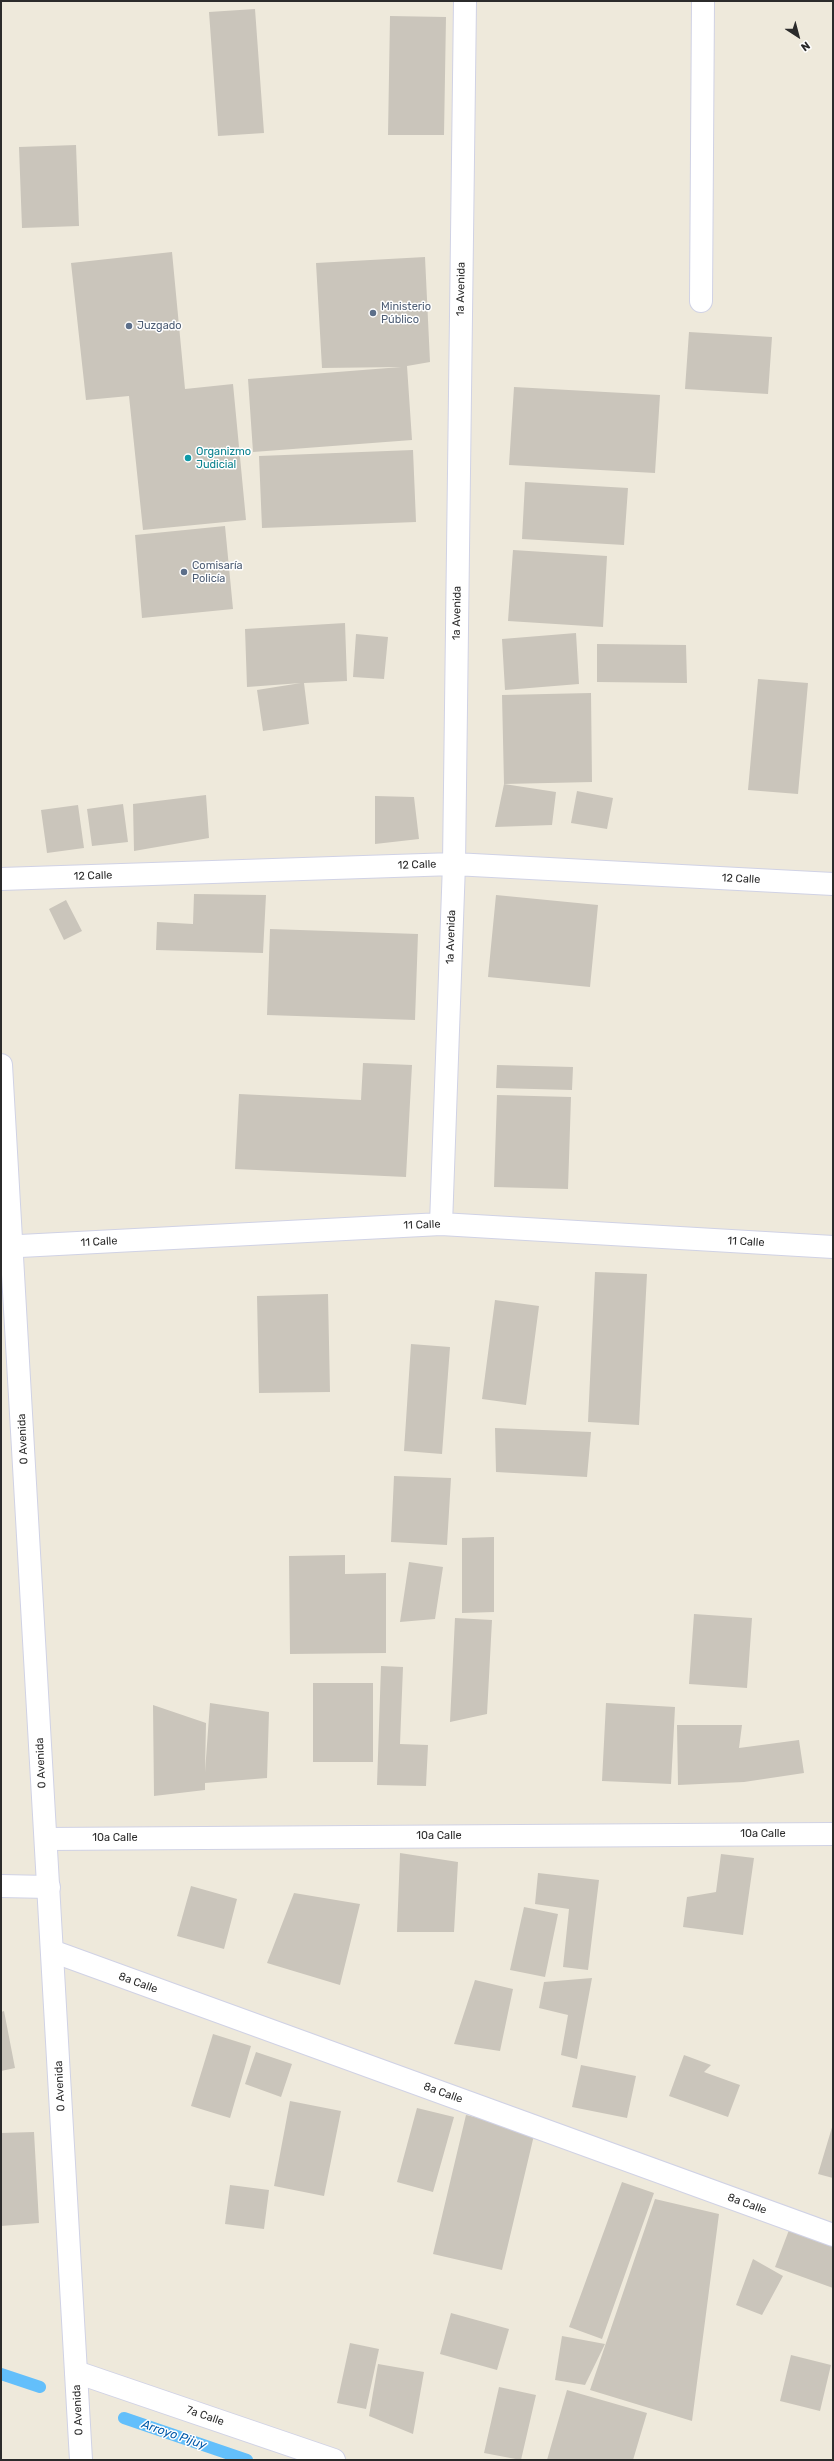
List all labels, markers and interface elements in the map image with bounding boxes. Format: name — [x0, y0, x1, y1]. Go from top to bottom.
north arrow — [778, 16, 818, 56]
text: N — [798, 39, 812, 54]
street label: 1a Avenida — [454, 262, 468, 316]
place label: Ministerio Público — [381, 300, 431, 326]
marker: Ministerio Público — [368, 308, 378, 318]
place label: Juzgado — [137, 319, 182, 333]
marker: Juzgado — [124, 321, 134, 331]
place label: Organizmo Judicial — [196, 445, 251, 471]
marker: Organizmo Judicial — [183, 453, 193, 463]
place label: Comisaría Policía — [192, 559, 243, 585]
marker: Comisaría Policía — [179, 567, 189, 577]
street label: 1a Avenida — [450, 586, 464, 640]
street label: 12 Calle — [397, 858, 437, 872]
street label: 12 Calle — [73, 869, 113, 883]
street label: 12 Calle — [721, 871, 761, 887]
street label: 1a Avenida — [443, 910, 459, 964]
street label: 11 Calle — [403, 1218, 441, 1232]
street label: 11 Calle — [80, 1234, 118, 1250]
street label: 11 Calle — [727, 1234, 765, 1250]
street label: 0 Avenida — [15, 1413, 31, 1465]
street label: 0 Avenida — [33, 1737, 49, 1789]
street label: 10a Calle — [740, 1827, 786, 1841]
street label: 10a Calle — [416, 1829, 462, 1843]
street label: 10a Calle — [92, 1831, 138, 1845]
street label: 8a Calle — [117, 1970, 159, 1996]
street label: 0 Avenida — [52, 2060, 68, 2112]
street label: 8a Calle — [422, 2080, 464, 2106]
street label: 8a Calle — [726, 2191, 768, 2217]
street label: 0 Avenida — [70, 2384, 86, 2436]
street label: 7a Calle — [184, 2403, 226, 2429]
water label: Arroyo Pijuy — [140, 2417, 208, 2453]

